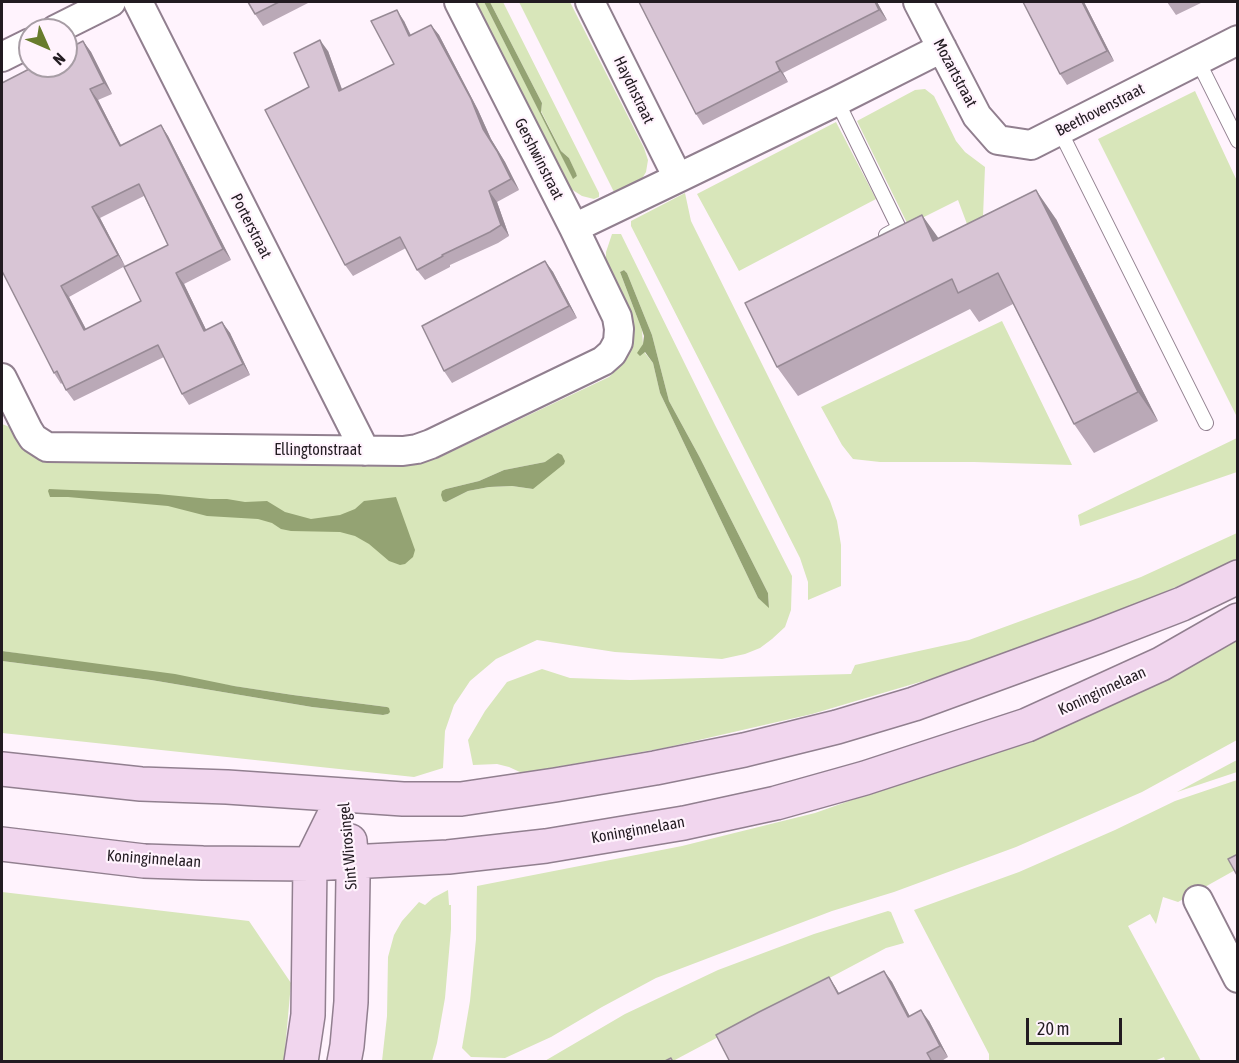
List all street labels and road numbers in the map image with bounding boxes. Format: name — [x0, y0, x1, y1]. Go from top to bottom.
street label: Mozartstraat — [929, 36, 981, 110]
street label: Haydnstraat — [609, 53, 659, 127]
street label: Beethovenstraat — [1052, 79, 1148, 141]
street label: Gershwinstraat — [510, 115, 568, 203]
street label: Porterstraat — [226, 190, 276, 262]
street label: Ellingtonstraat — [274, 440, 362, 460]
street label: Koninginnelaan — [1055, 662, 1149, 720]
street label: Sint Wirosingel — [335, 802, 361, 890]
street label: Koninginnelaan — [590, 812, 686, 848]
street label: Koninginnelaan — [106, 846, 202, 872]

